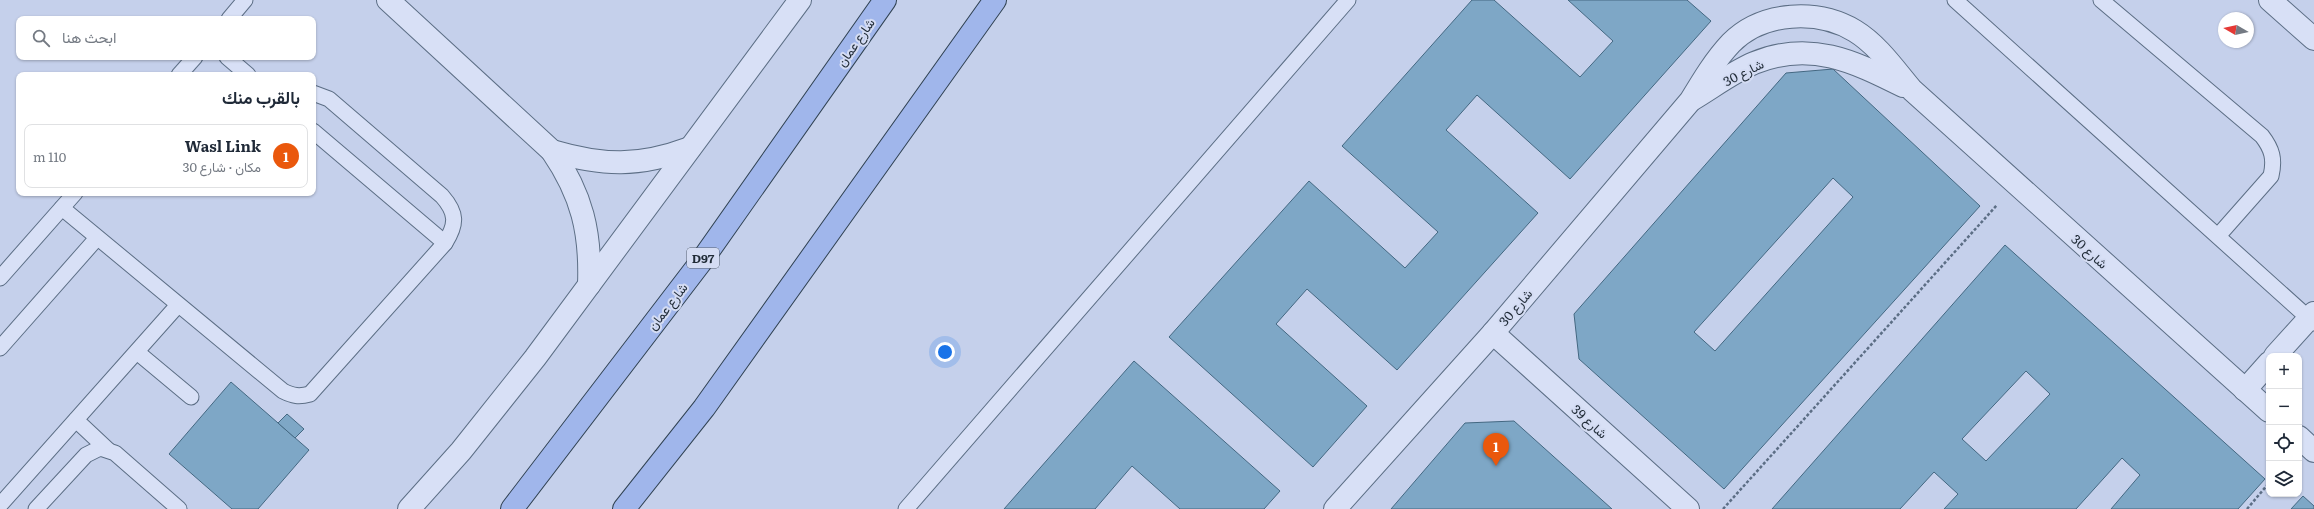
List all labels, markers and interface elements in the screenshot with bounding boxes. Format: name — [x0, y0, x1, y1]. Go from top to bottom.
north arrow — [2218, 12, 2254, 48]
street label: شارع عمان — [831, 14, 879, 71]
search box — [16, 16, 316, 60]
text: ابحث هنا — [62, 25, 116, 48]
icon: search — [30, 27, 52, 49]
street label: شارع 30 — [1719, 54, 1767, 91]
text: بالقرب منك — [222, 84, 300, 109]
text: Wasl Link — [185, 134, 261, 157]
text: 110 m — [33, 147, 66, 166]
text: 1 — [283, 147, 289, 166]
text: مكان · شارع 30 — [182, 157, 261, 176]
street label: شارع 30 — [2067, 229, 2112, 273]
road number: D97 — [687, 248, 719, 268]
street label: شارع عمان — [643, 278, 692, 334]
street label: شارع 30 — [1494, 284, 1537, 330]
your location — [935, 342, 955, 362]
map controls — [2266, 353, 2302, 497]
button: + — [2266, 353, 2302, 389]
button: − — [2266, 389, 2302, 425]
street label: شارع 39 — [1567, 400, 1612, 443]
button: locate — [2266, 425, 2302, 461]
pin: 1 — [1483, 433, 1509, 466]
button: layers — [2266, 461, 2302, 497]

